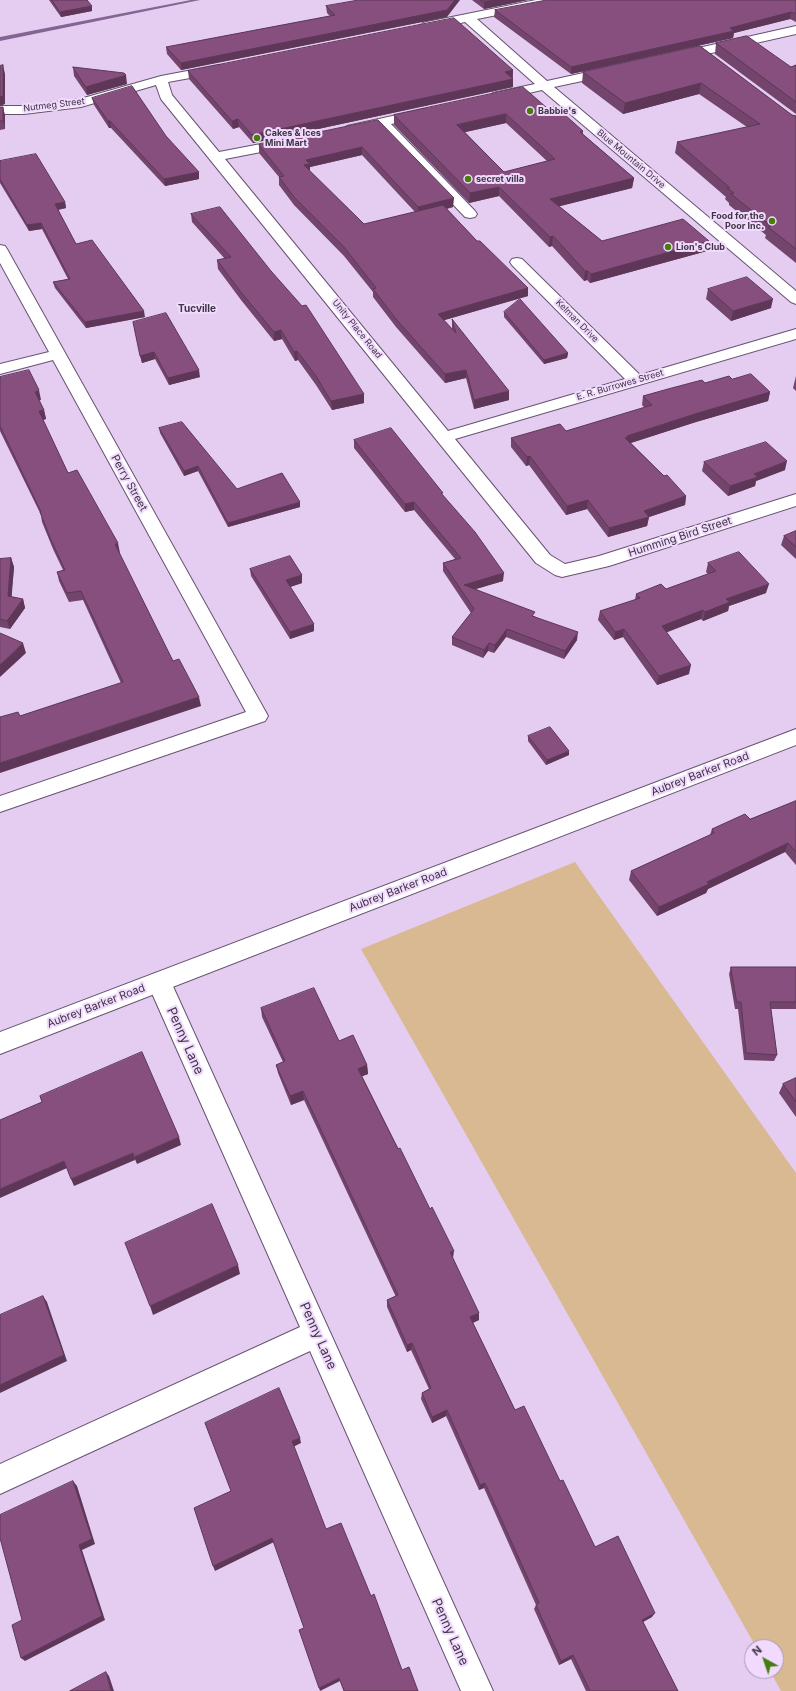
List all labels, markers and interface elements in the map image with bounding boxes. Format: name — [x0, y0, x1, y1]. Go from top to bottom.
street label: Nutmeg Street — [23, 96, 85, 114]
marker: Babbie's — [525, 106, 535, 116]
place label: Babbie's — [538, 106, 576, 116]
street label: Blue Mountain Drive — [595, 127, 667, 191]
place label: Cakes & Ices Mini Mart — [265, 128, 321, 149]
marker: Cakes & Ices Mini Mart — [252, 133, 262, 143]
marker: secret villa — [463, 174, 473, 184]
place label: secret villa — [476, 174, 524, 184]
place label: Food for the Poor Inc. — [711, 211, 764, 232]
marker: Food for the Poor Inc. — [767, 216, 777, 226]
marker: Lion's Club — [663, 242, 673, 252]
place label: Lion's Club — [676, 242, 725, 252]
street label: Unity Place Road — [330, 297, 384, 361]
street label: Kelman Drive — [553, 297, 601, 345]
district label: Tucville — [178, 303, 216, 315]
street label: E. R. Burrowes Street — [575, 367, 665, 403]
street label: Perry Street — [108, 453, 150, 513]
street label: Humming Bird Street — [627, 514, 733, 560]
street label: Aubrey Barker Road — [649, 749, 751, 799]
street label: Aubrey Barker Road — [347, 865, 449, 915]
street label: Aubrey Barker Road — [45, 981, 147, 1031]
street label: Penny Lane — [163, 1005, 207, 1077]
street label: Penny Lane — [296, 1300, 340, 1372]
street label: Penny Lane — [428, 1596, 472, 1668]
north arrow — [744, 1639, 784, 1679]
text: N — [749, 1643, 765, 1659]

